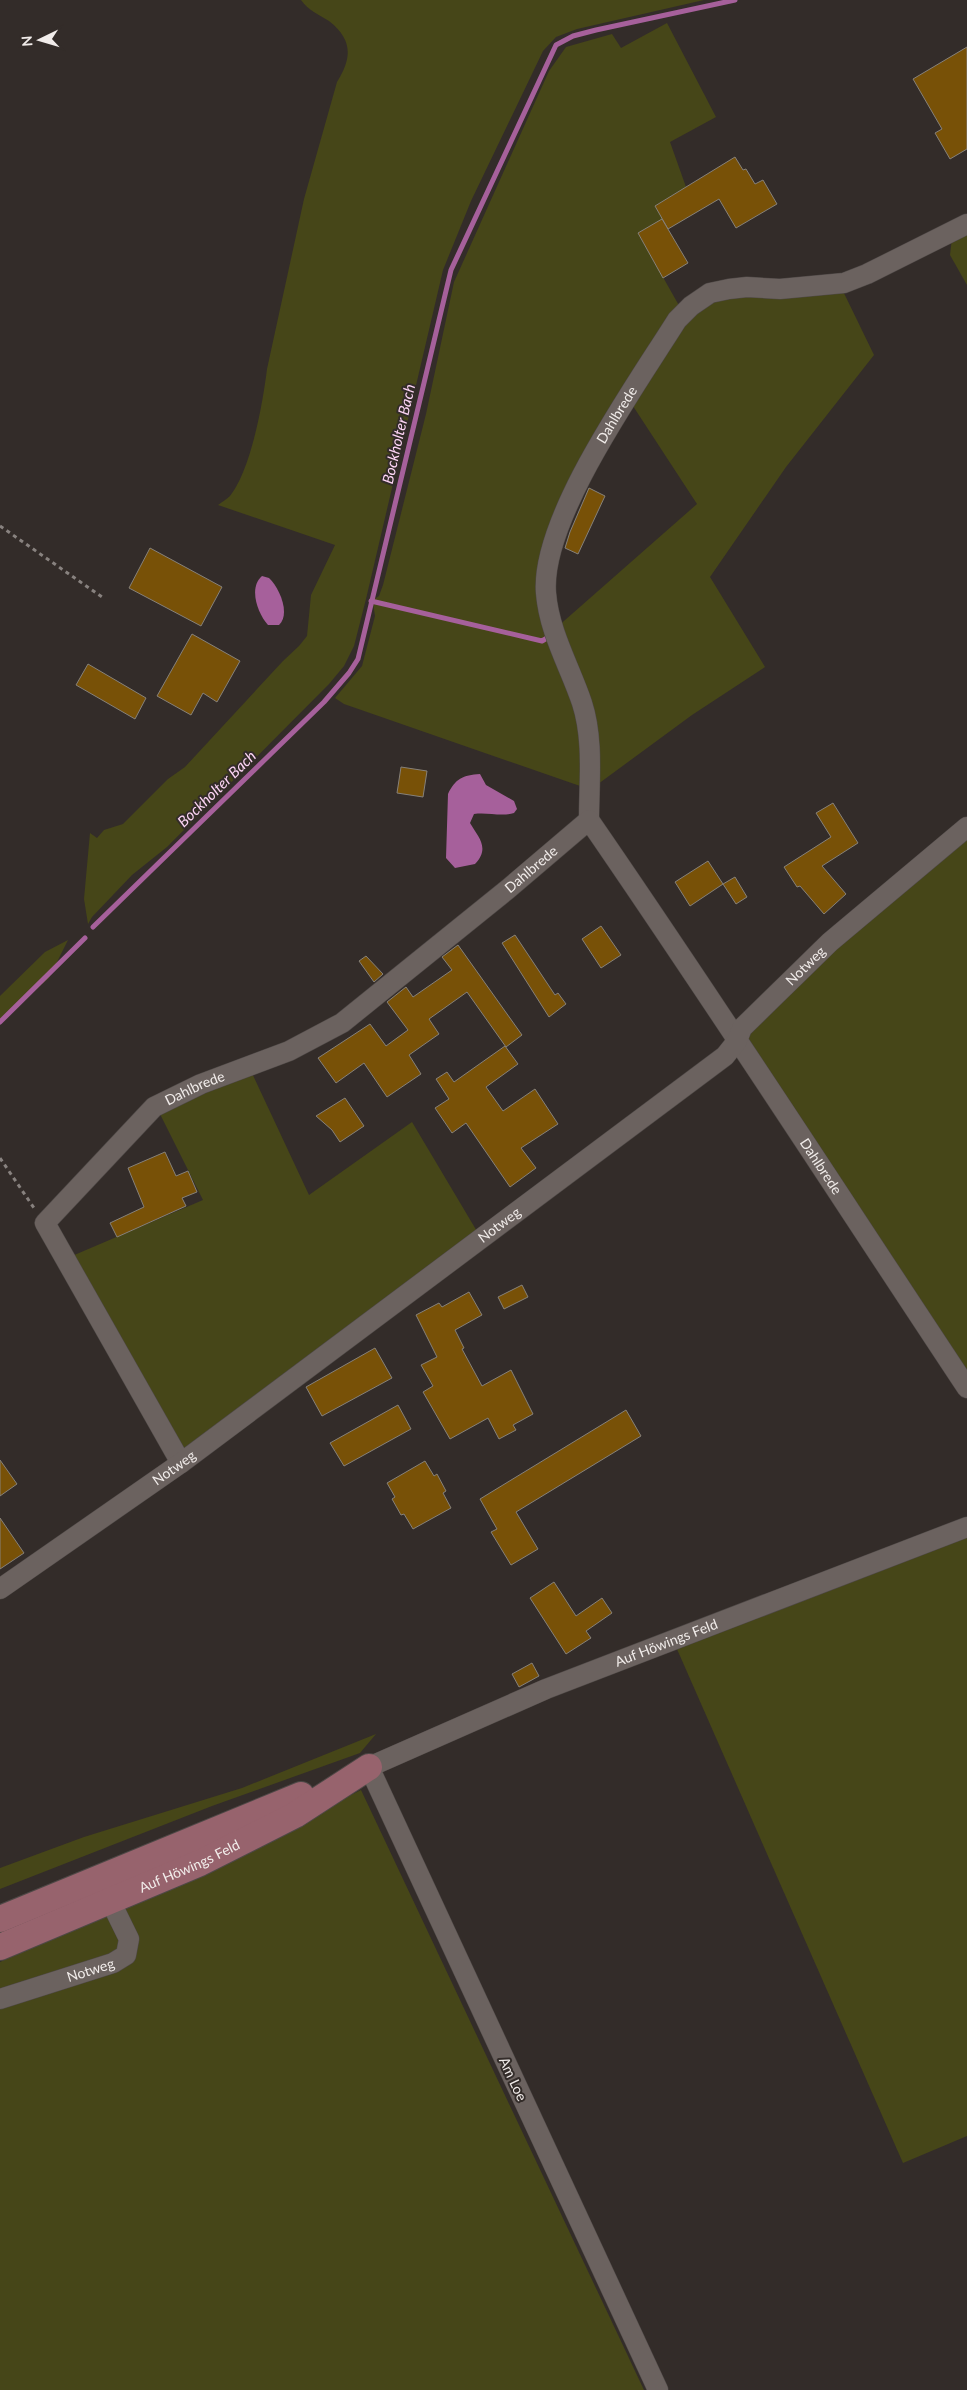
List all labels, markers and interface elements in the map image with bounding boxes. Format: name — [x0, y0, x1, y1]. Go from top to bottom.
north arrow — [15, 15, 65, 65]
text: N — [18, 35, 35, 47]
water label: Bockholter Bach — [378, 382, 418, 485]
street label: Dahlbrede — [592, 383, 640, 446]
water label: Bockholter Bach — [173, 746, 259, 830]
street label: Dahlbrede — [501, 842, 561, 896]
street label: Notweg — [782, 942, 829, 989]
street label: Dahlbrede — [162, 1067, 227, 1108]
street label: Dahlbrede — [797, 1135, 846, 1197]
street label: Notweg — [474, 1203, 524, 1246]
street label: Notweg — [149, 1446, 199, 1488]
street label: Auf Höwings Feld — [612, 1615, 720, 1670]
street label: Auf Höwings Feld — [136, 1835, 242, 1896]
street label: Notweg — [64, 1954, 116, 1985]
street label: Am Loe — [496, 2054, 531, 2103]

